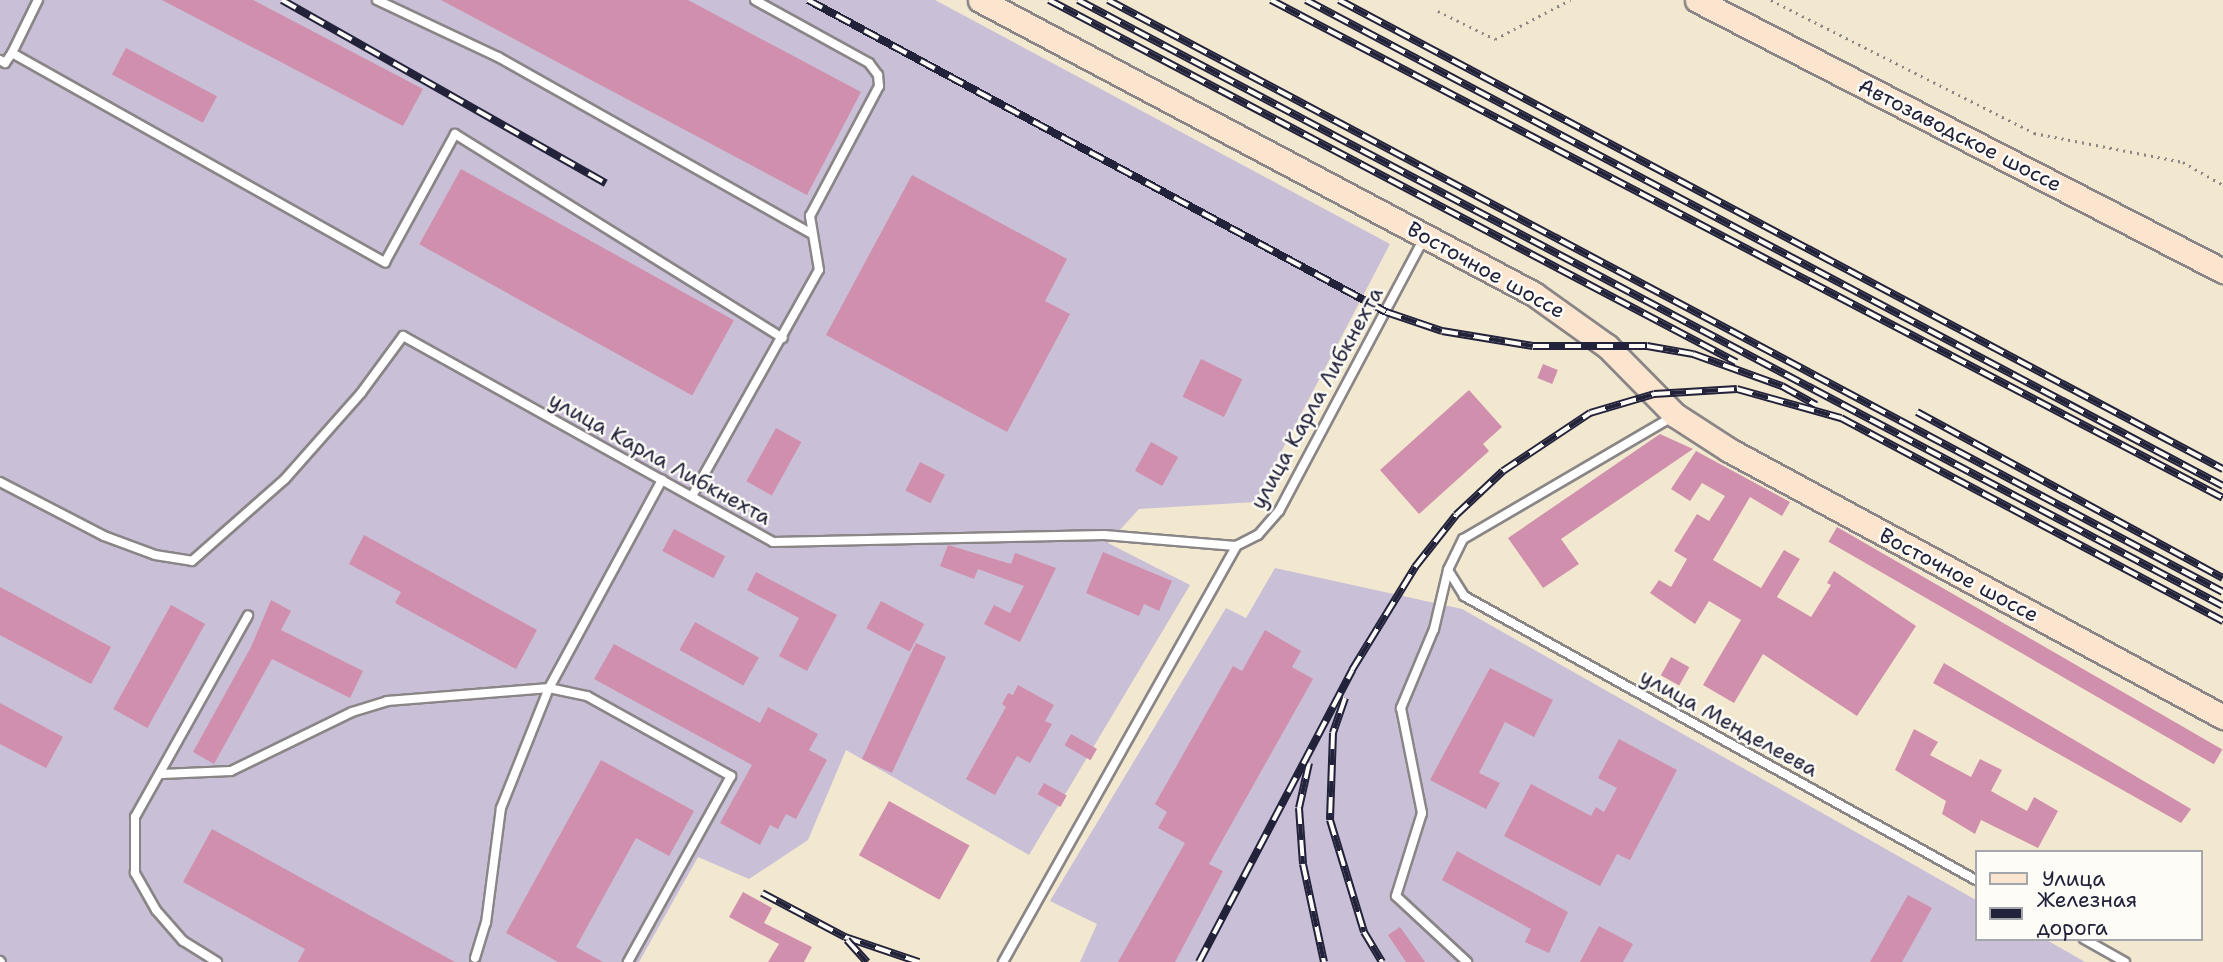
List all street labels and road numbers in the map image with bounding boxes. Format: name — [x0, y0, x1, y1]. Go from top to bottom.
street label: Автозаводское шоссе — [1854, 73, 2066, 197]
street label: Восточное шоссе — [1403, 216, 1569, 324]
street label: улица Карла Либкнехта — [1245, 283, 1389, 513]
street label: улица Карла Либкнехта — [545, 387, 775, 531]
street label: Восточное шоссе — [1875, 522, 2043, 628]
street label: улица Менделеева — [1636, 664, 1822, 782]

